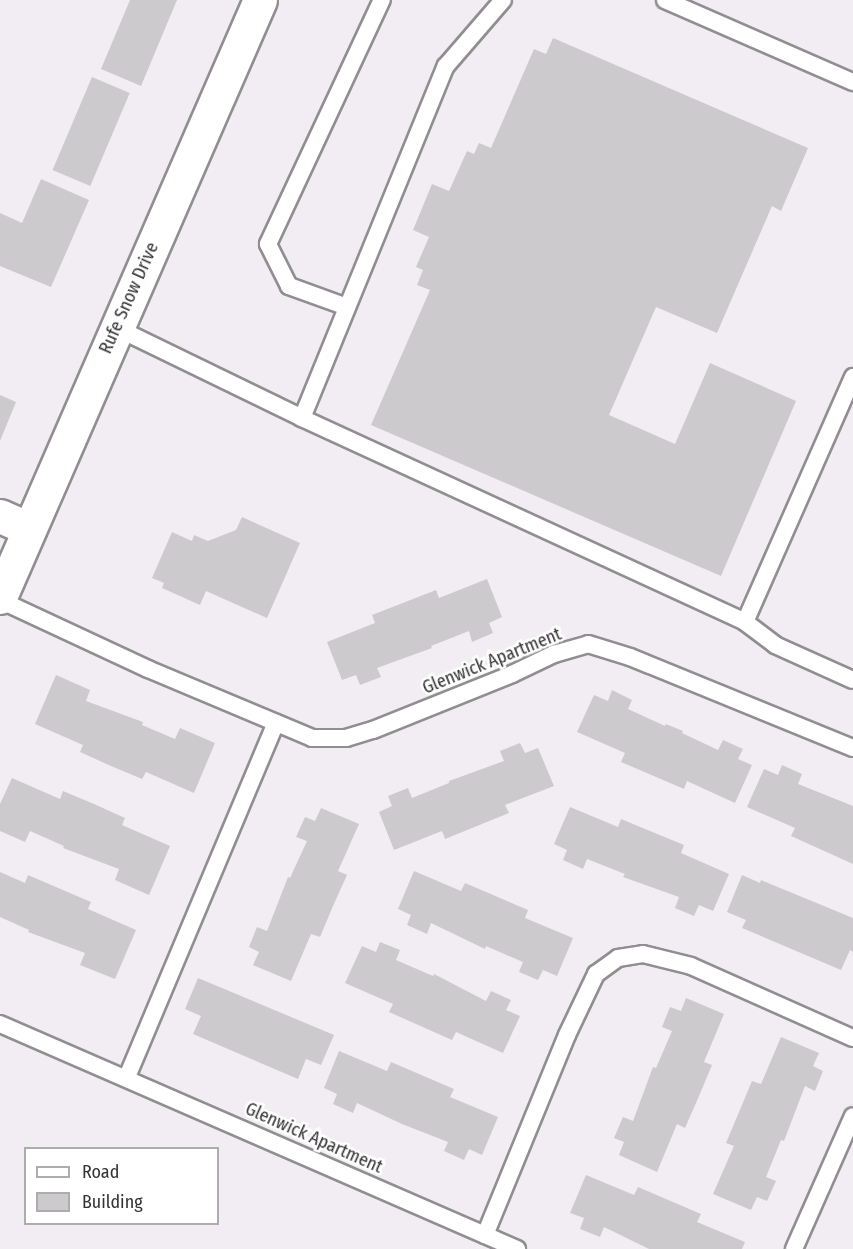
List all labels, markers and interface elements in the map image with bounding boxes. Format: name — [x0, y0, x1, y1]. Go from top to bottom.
street label: Rufe Snow Drive — [95, 239, 163, 357]
street label: Glenwick Apartment — [419, 623, 565, 699]
street label: Glenwick Apartment — [242, 1098, 386, 1178]
legend — [24, 1147, 219, 1225]
text: Road — [82, 1161, 119, 1183]
text: Building — [82, 1191, 143, 1213]

